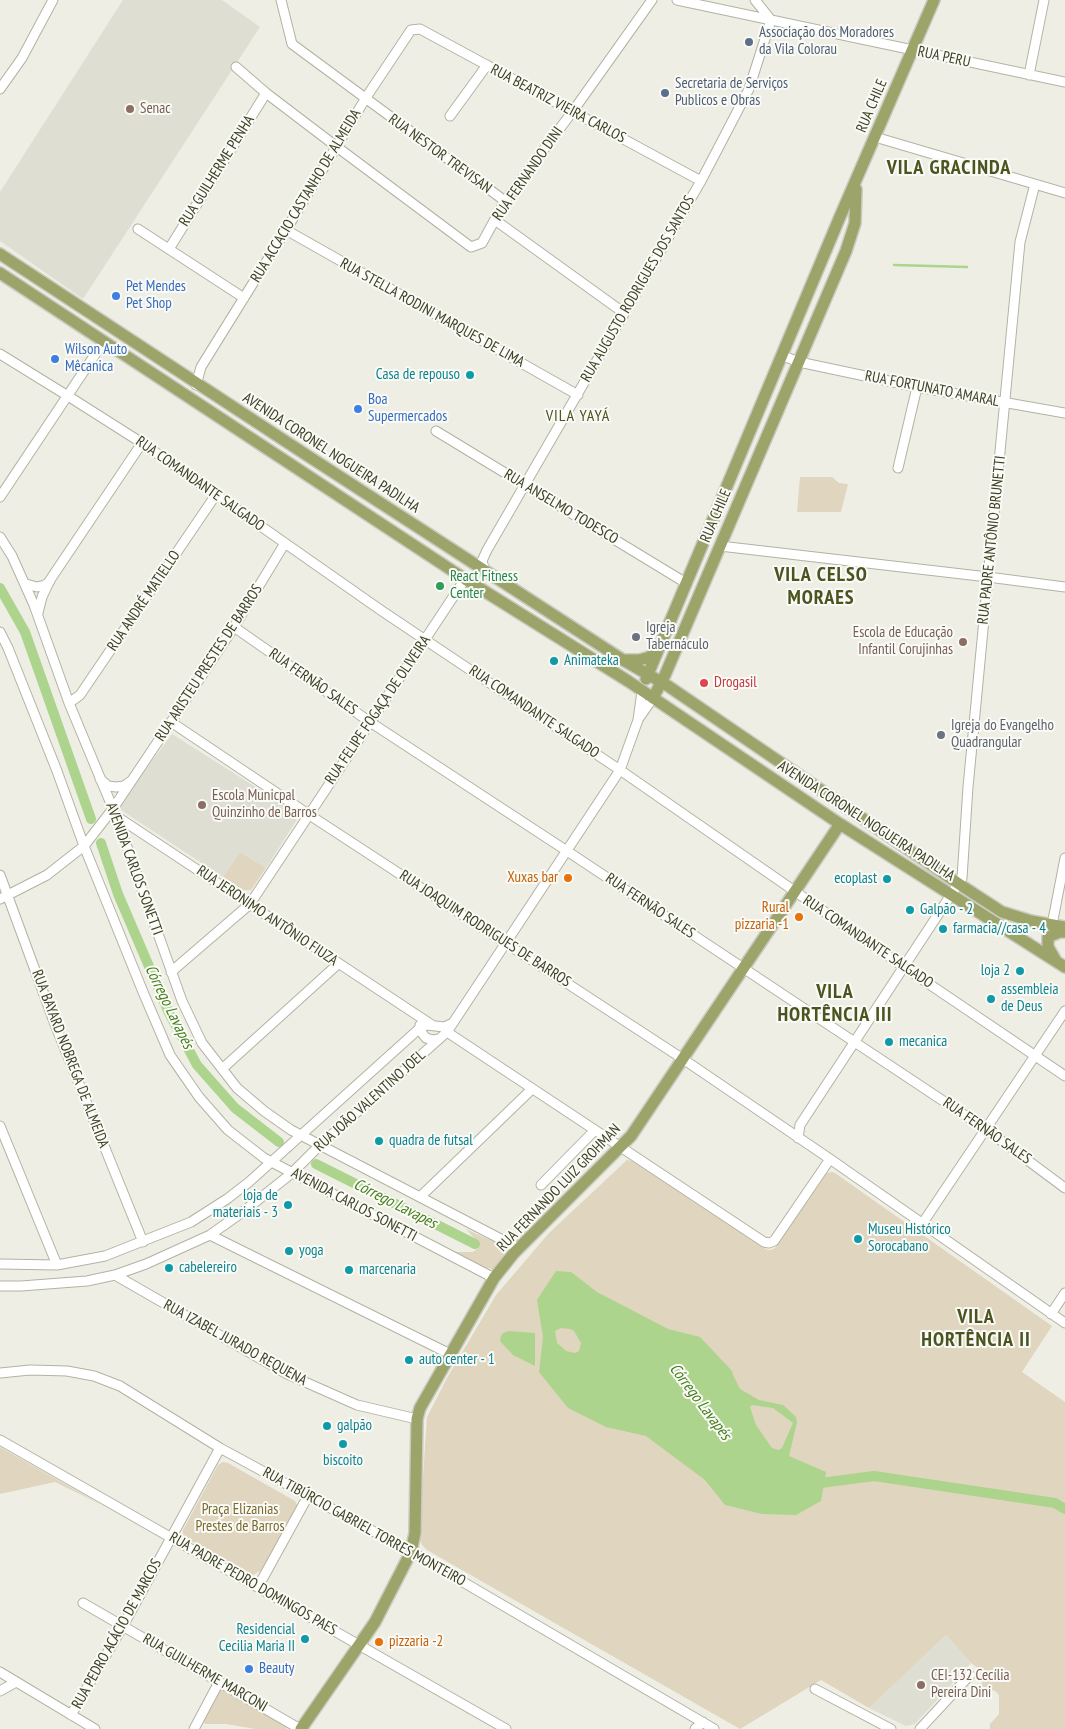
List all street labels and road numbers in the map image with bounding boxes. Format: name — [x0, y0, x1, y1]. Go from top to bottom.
street label: RUA PERU — [916, 43, 972, 71]
street label: RUA BEATRIZ VIEIRA CARLOS — [487, 61, 629, 147]
street label: RUA CHILE — [853, 77, 891, 135]
street label: RUA ACCACIO CASTANHO DE ALMEIDA — [247, 106, 365, 286]
street label: RUA NESTOR TREVISAN — [385, 110, 495, 198]
street label: RUA GUILHERME PENHA — [176, 112, 258, 230]
street label: RUA FERNANDO DINI — [489, 124, 567, 224]
street label: RUA AUGUSTO RODRIGUES DOS SANTOS — [577, 193, 699, 385]
street label: RUA STELLA RODINI MARQUES DE LIMA — [337, 255, 527, 371]
street label: RUA FORTUNATO AMARAL — [863, 367, 1001, 411]
street label: AVENIDA CORONEL NOGUEIRA PADILHA — [239, 389, 423, 517]
street label: RUA COMANDANTE SALGADO — [132, 433, 268, 535]
street label: RUA PADRE ANTÔNIO BRUNETTI — [974, 455, 1010, 625]
street label: RUA ANSELMO TODESCO — [500, 466, 622, 548]
street label: RUA CHILE — [697, 487, 735, 545]
street label: RUA ANDRÉ MATIELLO — [104, 547, 184, 655]
street label: RUA ARISTEU PRESTES DE BARROS — [151, 581, 267, 745]
street label: RUA FELIPE FOGAÇA DE OLIVEIRA — [321, 632, 435, 788]
street label: RUA FERNÃO SALES — [265, 645, 361, 719]
street label: RUA COMANDANTE SALGADO — [465, 662, 603, 762]
street label: AVENIDA CORONEL NOGUEIRA PADILHA — [774, 757, 958, 885]
street label: AVENIDA CARLOS SONETTI — [102, 800, 166, 938]
street label: RUA JERONIMO ANTÔNIO FIUZA — [193, 862, 341, 970]
street label: RUA JOAQUIM RODRIGUES DE BARROS — [396, 867, 574, 991]
street label: RUA FERNÃO SALES — [602, 869, 698, 943]
street label: RUA COMANDANTE SALGADO — [799, 892, 937, 992]
street label: RUA BAYARD NOBREGA DE ALMEIDA — [28, 967, 112, 1151]
street label: RUA JOÃO VALENTINO JOEL — [311, 1046, 429, 1156]
street label: RUA FERNÃO SALES — [939, 1094, 1035, 1168]
street label: RUA FERNANDO LUIZ GROHMAN — [493, 1121, 625, 1255]
street label: AVENIDA CARLOS SONETTI — [288, 1164, 420, 1246]
street label: RUA IZABEL JURADO REQUENA — [160, 1296, 310, 1390]
street label: RUA TIBÚRCIO GABRIEL TORRES MONTEIRO — [259, 1464, 469, 1590]
street label: RUA PADRE PEDRO DOMINGOS PAES — [166, 1529, 340, 1639]
street label: RUA PEDRO ACÁCIO DE MARCOS — [68, 1556, 166, 1712]
street label: RUA GUILHERME MARCONI — [140, 1630, 270, 1716]

